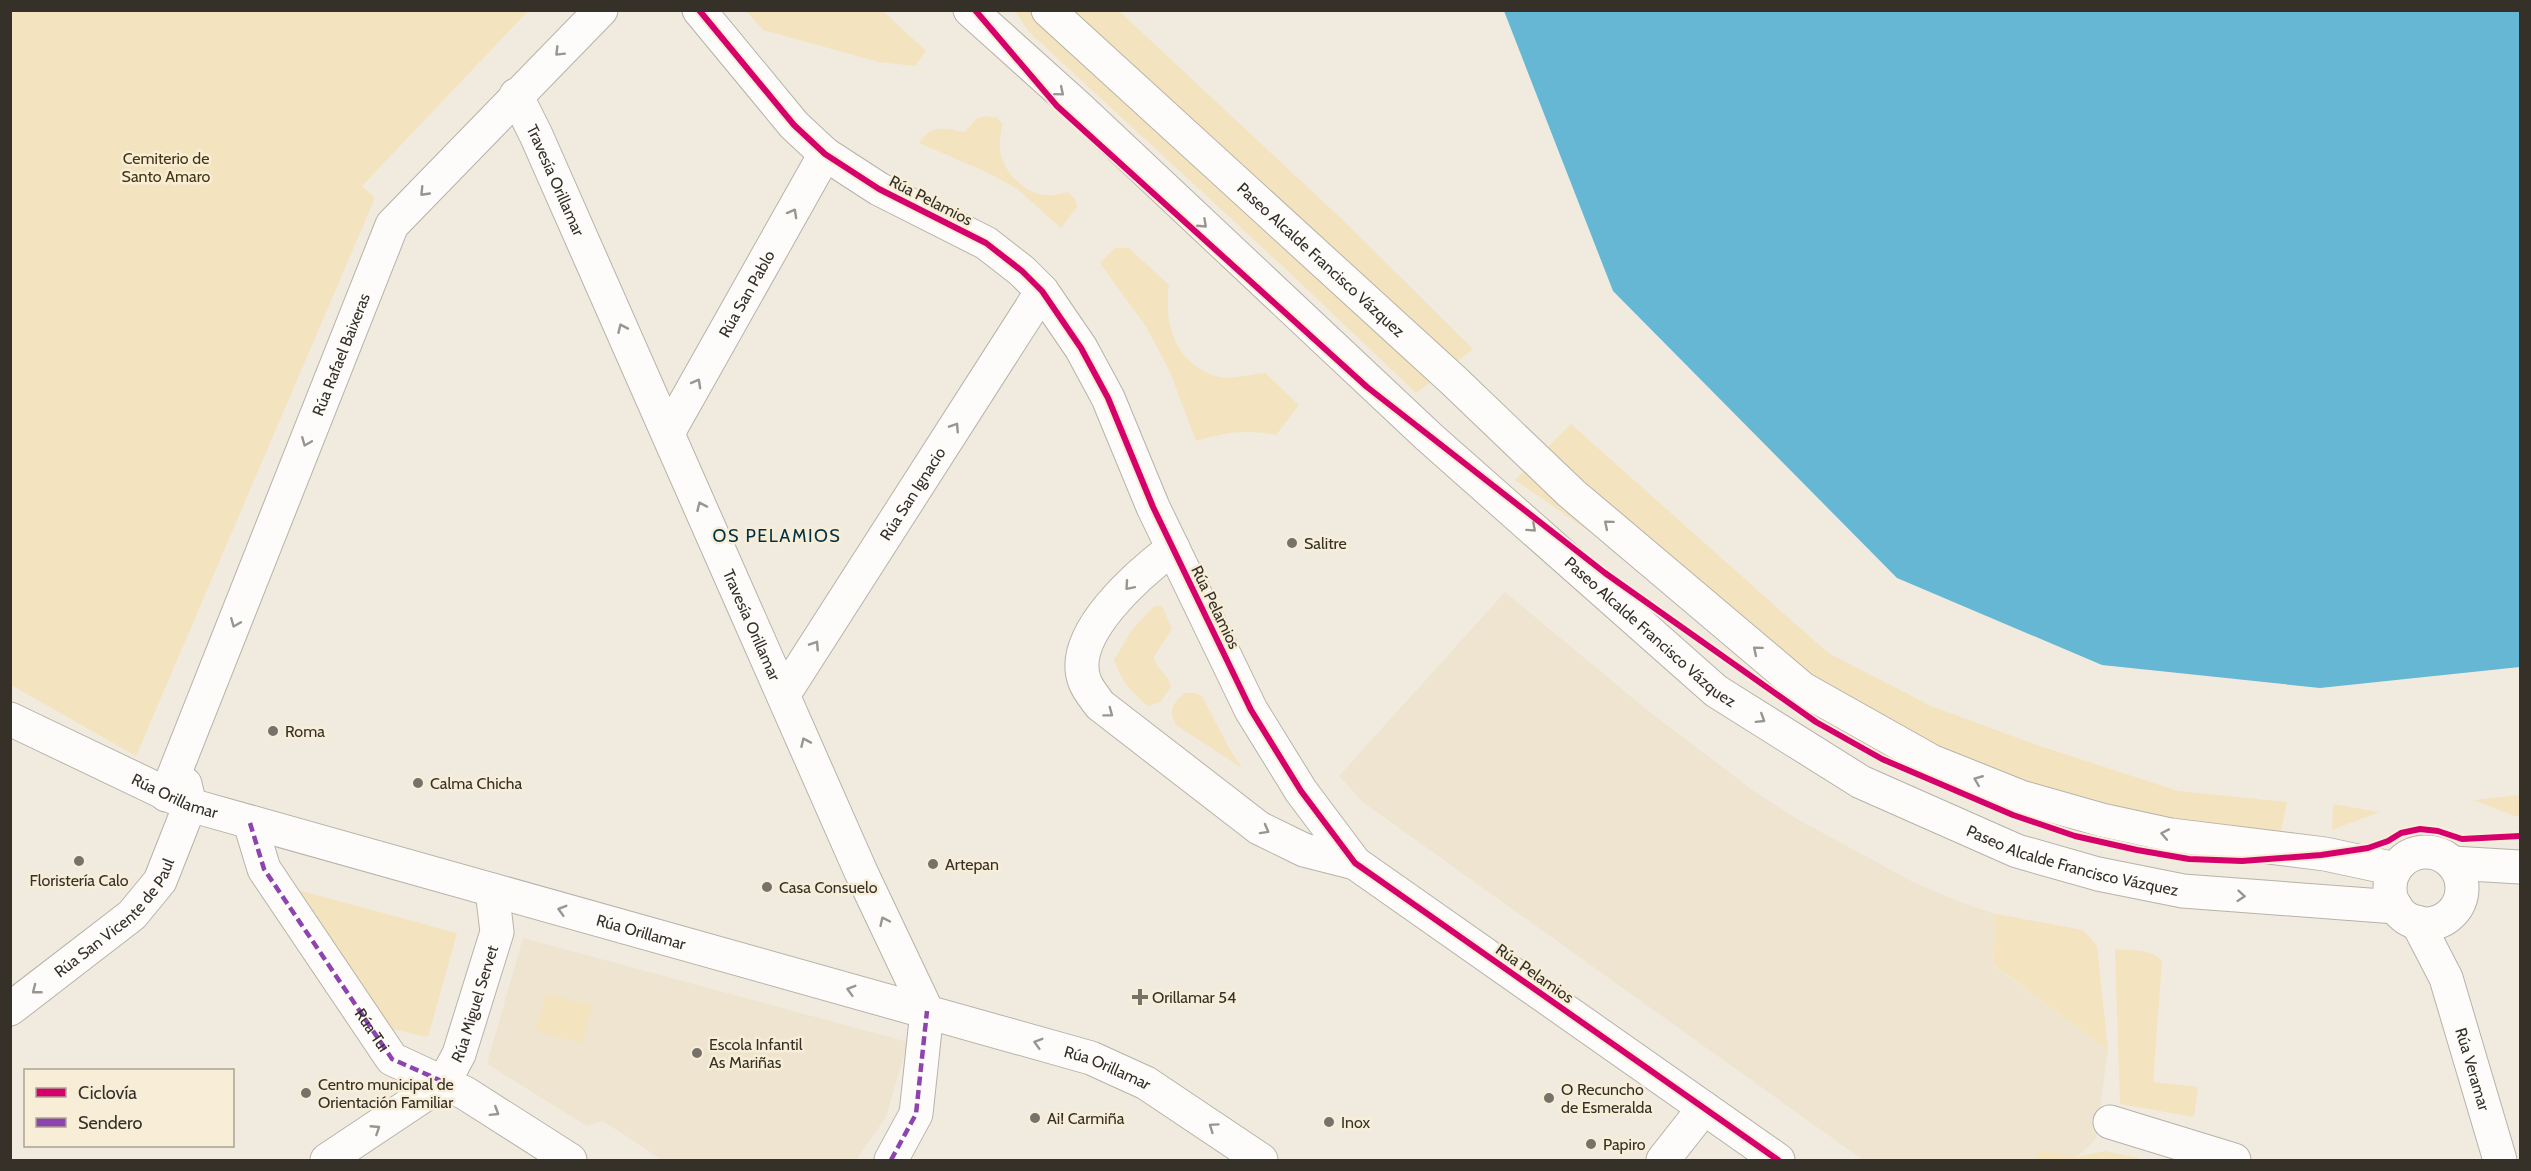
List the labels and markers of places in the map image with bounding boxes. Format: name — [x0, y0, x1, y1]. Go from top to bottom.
place label: Salitre — [1304, 534, 1347, 553]
marker: Salitre — [1285, 536, 1299, 550]
place label: Roma — [285, 722, 325, 741]
marker: Roma — [266, 724, 280, 738]
place label: Calma Chicha — [430, 774, 522, 793]
marker: Calma Chicha — [411, 776, 425, 790]
marker: Floristería Calo — [72, 854, 86, 868]
place label: Artepan — [945, 855, 999, 874]
marker: Artepan — [926, 857, 940, 871]
place label: Floristería Calo — [29, 871, 129, 890]
place label: Casa Consuelo — [779, 878, 878, 897]
marker: Casa Consuelo — [760, 880, 774, 894]
place label: Orillamar 54 — [1152, 988, 1236, 1007]
marker: Orillamar 54 — [1133, 990, 1147, 1004]
place label: Escola Infantil As Mariñas — [709, 1035, 803, 1072]
marker: Escola Infantil As Mariñas — [690, 1046, 704, 1060]
place label: Centro municipal de Orientación Familiar — [318, 1075, 454, 1112]
place label: O Recuncho de Esmeralda — [1561, 1080, 1653, 1117]
marker: Centro municipal de Orientación Familiar — [299, 1086, 313, 1100]
marker: O Recuncho de Esmeralda — [1542, 1091, 1556, 1105]
place label: Ai! Carmiña — [1047, 1109, 1125, 1128]
marker: Ai! Carmiña — [1028, 1111, 1042, 1125]
place label: Inox — [1341, 1113, 1370, 1132]
marker: Inox — [1322, 1115, 1336, 1129]
place label: Papiro — [1603, 1135, 1646, 1154]
marker: Papiro — [1584, 1137, 1598, 1151]

